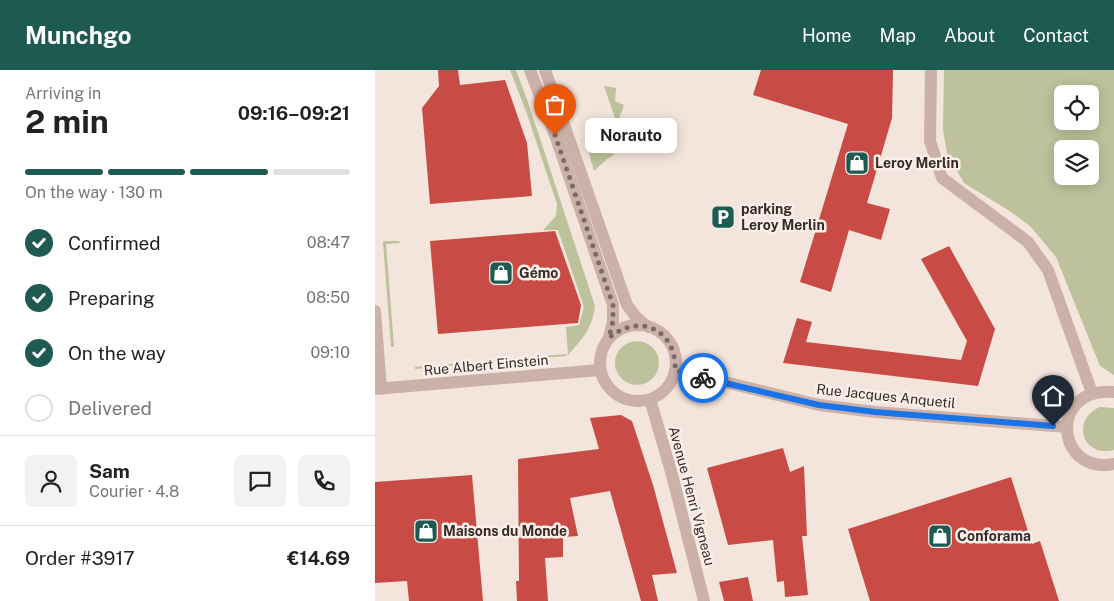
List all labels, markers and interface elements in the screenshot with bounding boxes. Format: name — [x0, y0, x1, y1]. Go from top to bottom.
text: Munchgo — [25, 21, 131, 49]
text: Home — [802, 25, 852, 46]
text: Map — [880, 25, 916, 46]
text: About — [944, 25, 995, 46]
text: Contact — [1023, 25, 1089, 46]
text: Arriving in — [25, 84, 101, 103]
pin — [534, 84, 576, 135]
map controls — [1054, 85, 1099, 185]
button: locate — [1054, 85, 1099, 130]
icon: bag — [541, 91, 569, 119]
text: 09:16–09:21 — [238, 102, 350, 124]
text: 2 min — [25, 103, 109, 140]
callout: Norauto — [585, 118, 677, 152]
text: Norauto — [600, 126, 662, 145]
button: layers — [1054, 140, 1099, 185]
shop icon: Leroy Merlin — [844, 150, 870, 176]
place label: Leroy Merlin — [875, 155, 959, 171]
text: On the way · 130 m — [25, 183, 163, 202]
place label: parking Leroy Merlin — [741, 201, 825, 233]
parking icon: parking Leroy Merlin — [710, 204, 736, 230]
icon: check — [25, 229, 53, 257]
text: Confirmed — [68, 232, 161, 254]
text: 08:47 — [307, 233, 350, 252]
shop icon: Gémo — [488, 260, 514, 286]
place label: Gémo — [519, 265, 558, 281]
icon: check — [25, 284, 53, 312]
text: Preparing — [68, 287, 155, 309]
text: 08:50 — [306, 288, 350, 307]
icon: check — [25, 339, 53, 367]
text: On the way — [68, 342, 166, 364]
text: 09:10 — [310, 343, 350, 362]
street label: Rue Albert Einstein — [423, 352, 549, 378]
courier — [678, 353, 728, 403]
icon: bike — [689, 364, 717, 392]
pin — [1032, 375, 1074, 426]
street label: Rue Jacques Anquetil — [816, 381, 956, 411]
icon: home — [1039, 382, 1067, 410]
text: Delivered — [68, 397, 152, 419]
street label: Avenue Henri Vigneau — [666, 425, 718, 567]
button: person — [25, 455, 77, 507]
button: chat — [234, 455, 286, 507]
button: phone — [298, 455, 350, 507]
text: Sam — [89, 460, 130, 482]
text: Courier · 4.8 — [89, 482, 179, 501]
shop icon: Maisons du Monde — [413, 518, 439, 544]
place label: Maisons du Monde — [443, 523, 567, 539]
shop icon: Conforama — [927, 523, 953, 549]
place label: Conforama — [957, 528, 1031, 544]
text: Order #3917 — [25, 547, 135, 569]
text: €14.69 — [287, 547, 350, 569]

